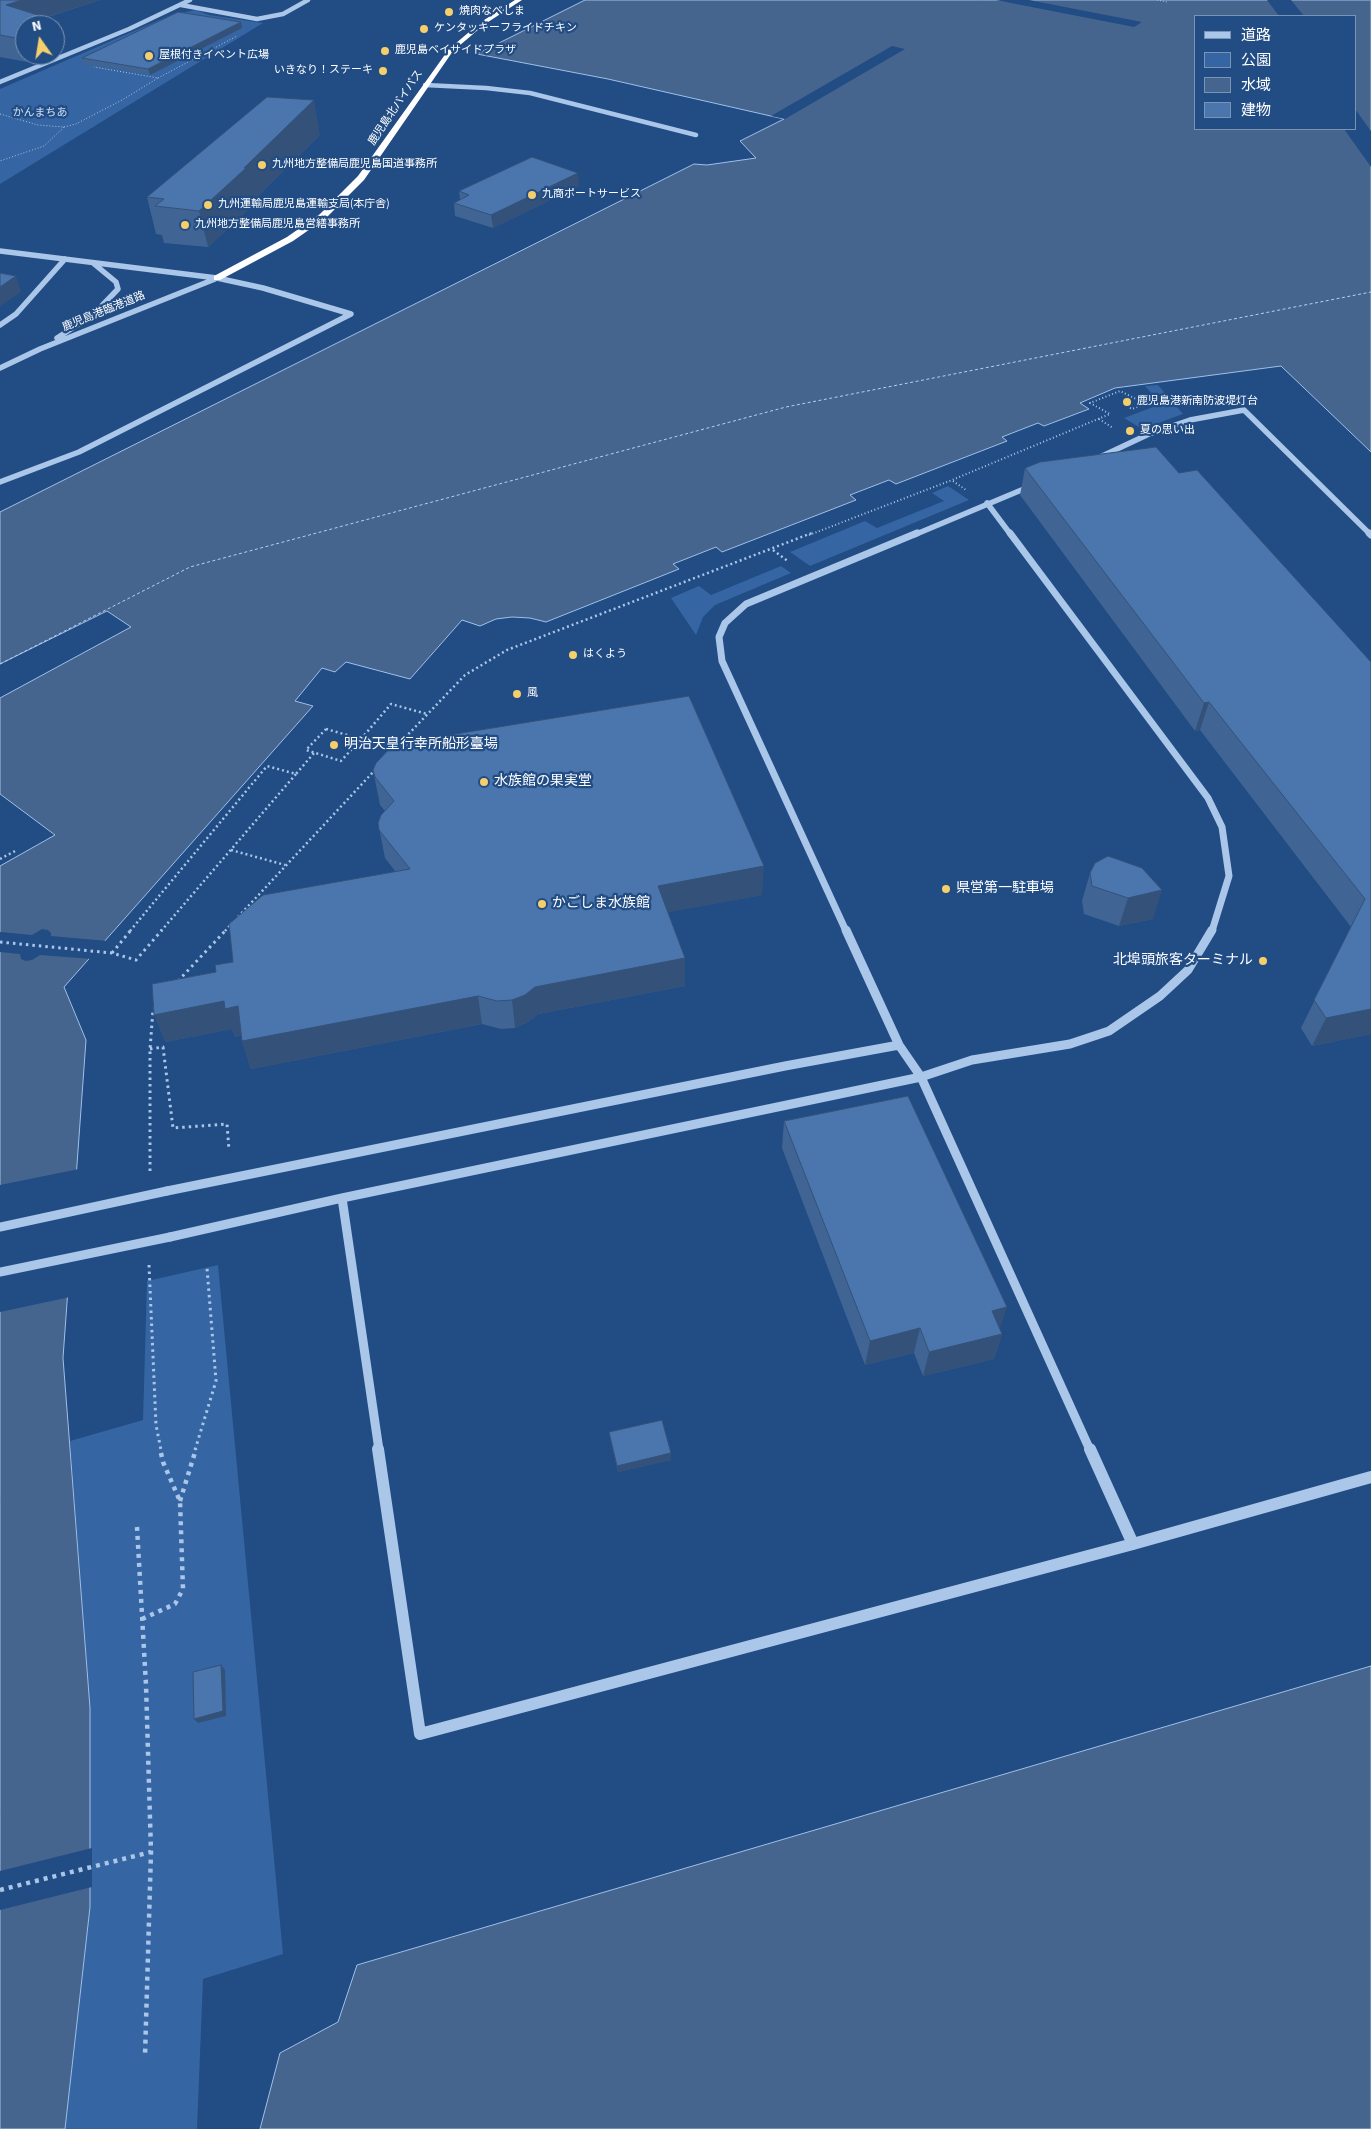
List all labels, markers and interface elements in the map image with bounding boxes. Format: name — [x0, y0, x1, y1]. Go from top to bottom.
place label: 焼肉なべしま — [459, 5, 525, 19]
marker: 焼肉なべしま — [443, 6, 455, 18]
north arrow — [15, 15, 65, 65]
legend — [1194, 15, 1356, 130]
text: N — [30, 16, 44, 37]
place label: ケンタッキーフライドチキン — [434, 22, 577, 36]
marker: ケンタッキーフライドチキン — [418, 23, 430, 35]
text: 道路 — [1241, 25, 1271, 46]
place label: 鹿児島ベイサイドプラザ — [395, 44, 516, 58]
marker: 鹿児島ベイサイドプラザ — [379, 45, 391, 57]
place label: 屋根付きイベント広場 — [159, 49, 269, 63]
marker: 屋根付きイベント広場 — [143, 50, 155, 62]
text: 公園 — [1241, 50, 1271, 71]
place label: いきなり！ステーキ — [274, 64, 373, 78]
marker: いきなり！ステーキ — [377, 65, 389, 77]
street label: 鹿児島北バイパス — [366, 68, 426, 148]
text: 水域 — [1241, 75, 1271, 96]
text: 建物 — [1241, 100, 1271, 121]
park label: かんまちあ — [13, 107, 67, 121]
place label: 九州地方整備局鹿児島国道事務所 — [272, 158, 437, 172]
marker: 九州地方整備局鹿児島国道事務所 — [256, 159, 268, 171]
place label: 九商ポートサービス — [542, 188, 641, 202]
marker: 九商ポートサービス — [526, 189, 538, 201]
place label: 九州運輸局鹿児島運輸支局(本庁舎) — [218, 198, 390, 212]
marker: 九州運輸局鹿児島運輸支局(本庁舎) — [202, 199, 214, 211]
place label: 九州地方整備局鹿児島営繕事務所 — [195, 218, 360, 232]
marker: 九州地方整備局鹿児島営繕事務所 — [179, 219, 191, 231]
street label: 鹿児島港臨港道路 — [61, 289, 147, 335]
place label: 鹿児島港新南防波堤灯台 — [1137, 395, 1258, 409]
marker: 鹿児島港新南防波堤灯台 — [1121, 396, 1133, 408]
place label: 夏の思い出 — [1140, 424, 1195, 438]
marker: 夏の思い出 — [1124, 425, 1136, 437]
place label: はくよう — [583, 648, 627, 662]
marker: はくよう — [567, 649, 579, 661]
place label: 風 — [527, 687, 538, 701]
marker: 風 — [511, 688, 523, 700]
place label: 明治天皇行幸所船形臺場 — [344, 737, 498, 753]
marker: 明治天皇行幸所船形臺場 — [328, 739, 340, 751]
place label: 水族館の果実堂 — [494, 774, 592, 790]
marker: 水族館の果実堂 — [478, 776, 490, 788]
place label: 県営第一駐車場 — [956, 881, 1054, 897]
marker: 県営第一駐車場 — [940, 883, 952, 895]
place label: かごしま水族館 — [552, 896, 650, 912]
marker: かごしま水族館 — [536, 898, 548, 910]
place label: 北埠頭旅客ターミナル — [1113, 953, 1253, 969]
marker: 北埠頭旅客ターミナル — [1257, 955, 1269, 967]

